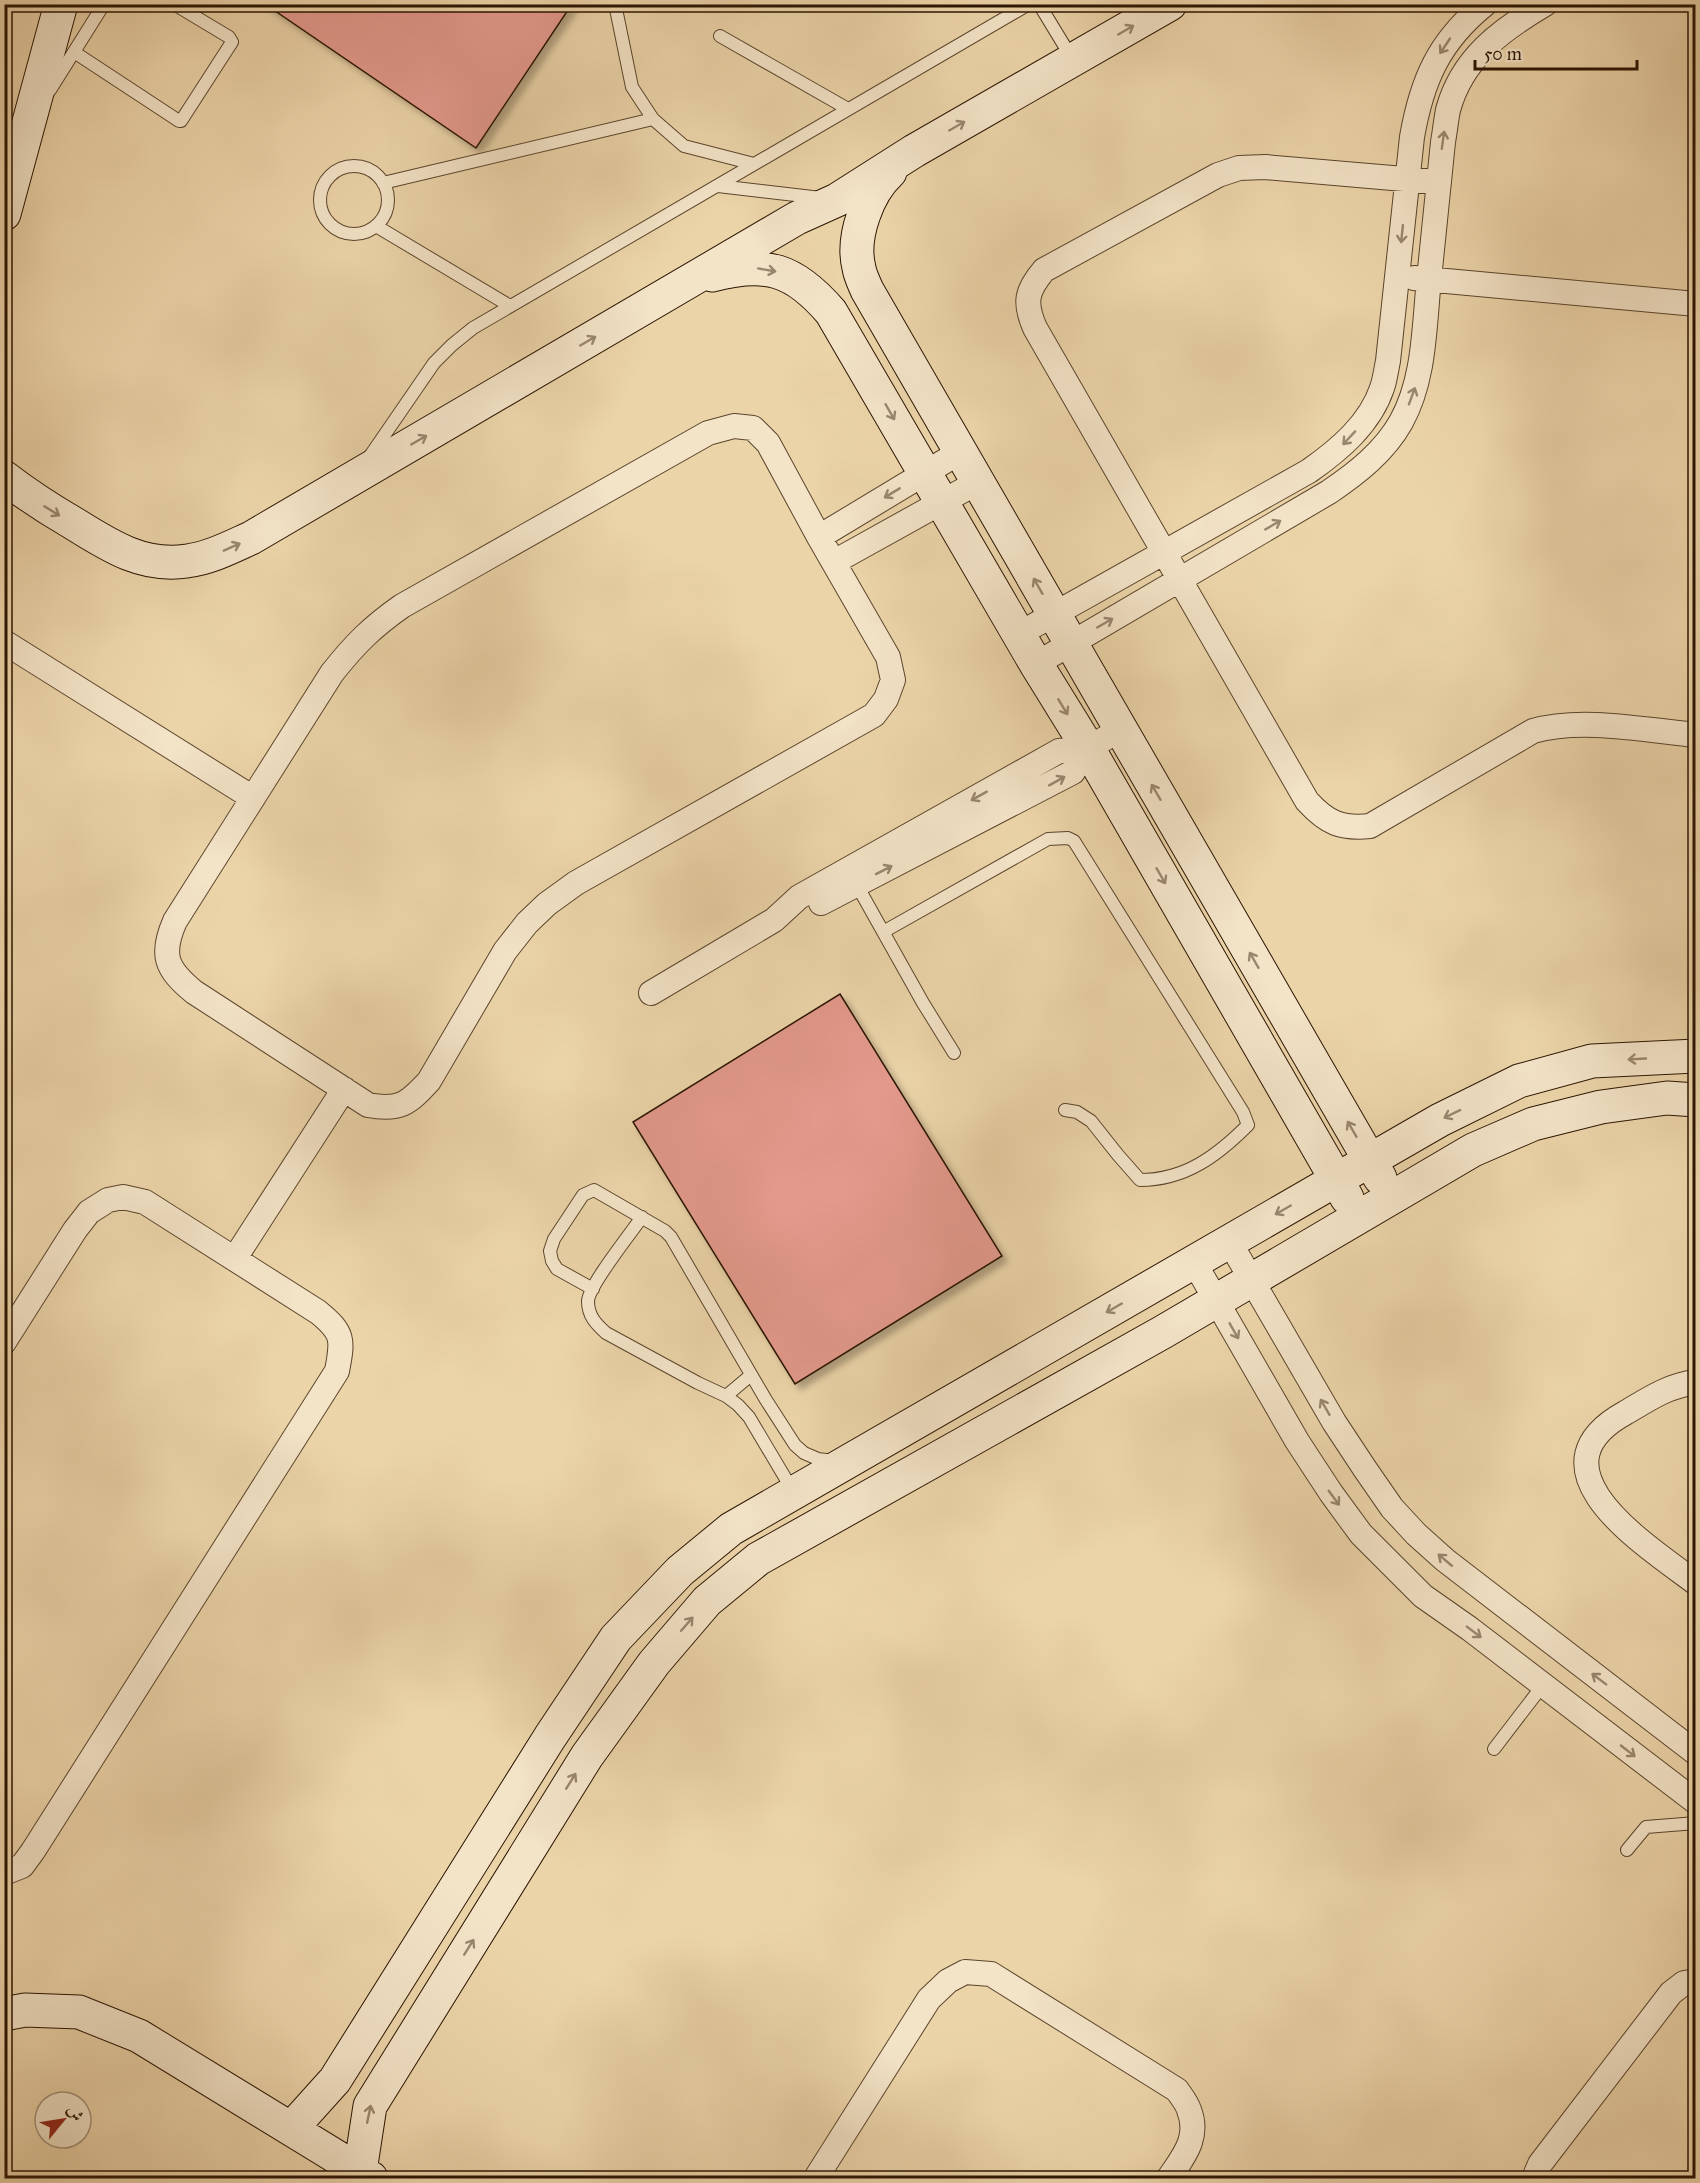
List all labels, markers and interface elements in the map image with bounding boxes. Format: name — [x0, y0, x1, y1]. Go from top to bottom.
one-way arrow — [1117, 23, 1134, 35]
scale bar — [1475, 33, 1637, 71]
one-way arrow — [1439, 38, 1451, 54]
text: 50 m — [1484, 43, 1522, 65]
one-way arrow — [948, 120, 965, 132]
one-way arrow — [1438, 131, 1449, 151]
one-way arrow — [1396, 223, 1407, 243]
one-way arrow — [757, 265, 777, 276]
one-way arrow — [579, 334, 596, 346]
one-way arrow — [1408, 387, 1419, 406]
one-way arrow — [884, 403, 896, 420]
one-way arrow — [1342, 430, 1356, 445]
one-way arrow — [411, 433, 428, 445]
one-way arrow — [884, 487, 901, 499]
one-way arrow — [44, 504, 61, 517]
one-way arrow — [1264, 519, 1281, 531]
one-way arrow — [223, 540, 241, 551]
one-way arrow — [1032, 578, 1044, 595]
one-way arrow — [1096, 617, 1113, 629]
one-way arrow — [1057, 698, 1069, 715]
one-way arrow — [1048, 775, 1065, 787]
one-way arrow — [1150, 784, 1162, 801]
one-way arrow — [970, 791, 988, 802]
one-way arrow — [875, 864, 893, 876]
one-way arrow — [1156, 867, 1168, 884]
one-way arrow — [1248, 952, 1260, 969]
one-way arrow — [1628, 1053, 1648, 1064]
one-way arrow — [1444, 1108, 1462, 1120]
one-way arrow — [1346, 1121, 1358, 1138]
one-way arrow — [1275, 1205, 1292, 1217]
one-way arrow — [1106, 1302, 1123, 1314]
one-way arrow — [1229, 1321, 1240, 1339]
one-way arrow — [1319, 1399, 1331, 1416]
one-way arrow — [1328, 1489, 1341, 1505]
one-way arrow — [1437, 1553, 1453, 1566]
one-way arrow — [680, 1617, 694, 1632]
one-way arrow — [1465, 1626, 1481, 1639]
one-way arrow — [1591, 1672, 1607, 1685]
one-way arrow — [1620, 1744, 1636, 1757]
one-way arrow — [566, 1773, 578, 1790]
one-way arrow — [463, 1939, 475, 1956]
north arrow — [33, 2090, 93, 2150]
text: ش — [63, 2101, 88, 2124]
one-way arrow — [364, 2105, 375, 2124]

